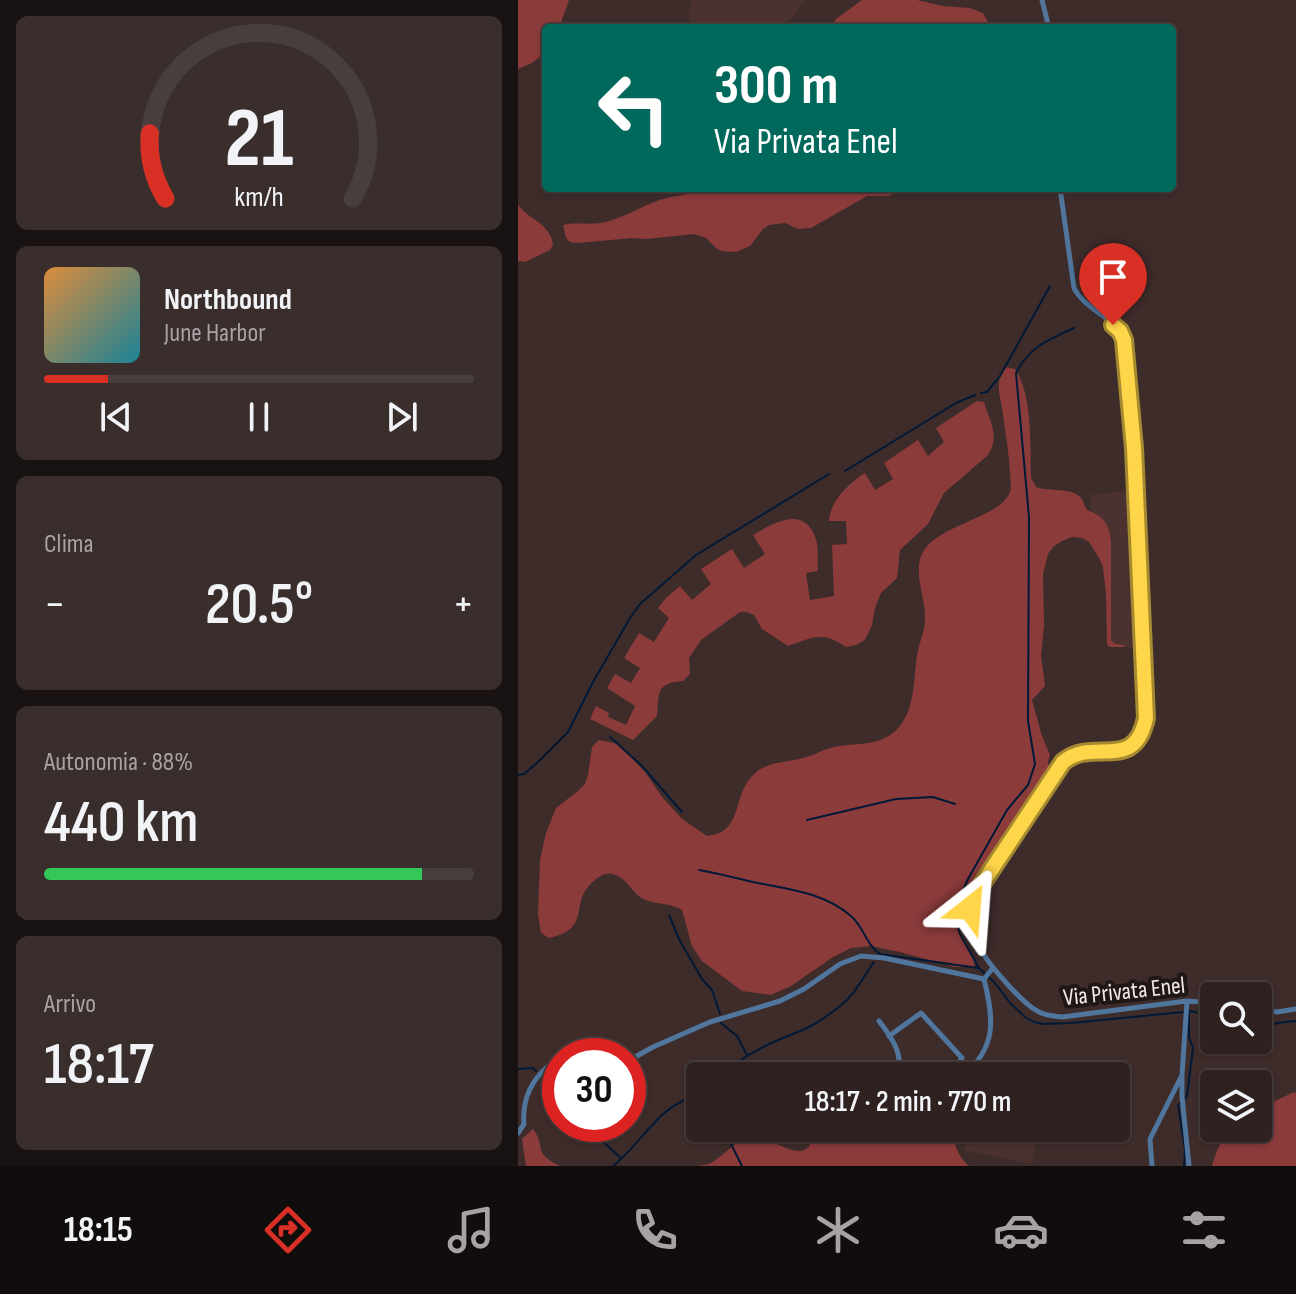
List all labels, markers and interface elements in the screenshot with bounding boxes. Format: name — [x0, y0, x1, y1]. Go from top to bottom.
text: 300 m — [714, 53, 838, 120]
icon: left — [582, 56, 686, 160]
text: 21 — [224, 90, 294, 190]
text: Via Privata Enel — [714, 121, 898, 164]
text: km/h — [234, 180, 284, 215]
pin — [1079, 243, 1147, 325]
icon: arrive — [1091, 255, 1135, 299]
text: Northbound — [164, 282, 292, 318]
text: June Harbor — [164, 318, 266, 349]
icon: previous — [94, 395, 138, 439]
icon: pause — [237, 395, 281, 439]
icon: next — [380, 395, 424, 439]
text: Clima — [44, 529, 94, 560]
text: 20.5° — [205, 569, 313, 641]
text: − — [44, 578, 66, 631]
text: + — [452, 578, 474, 631]
text: Autonomia · 88% — [44, 747, 193, 778]
text: 440 km — [44, 787, 199, 859]
position arrow — [928, 866, 1012, 950]
street label: Via Privata Enel — [1062, 971, 1186, 1012]
map controls — [1200, 982, 1272, 1142]
button: search — [1200, 982, 1272, 1054]
text: Arrivo — [44, 989, 96, 1020]
text: 18:17 — [44, 1029, 154, 1101]
speed limit sign: 30 — [542, 1038, 646, 1142]
button: layers — [1200, 1070, 1272, 1142]
text: 18:17 · 2 min · 770 m — [805, 1084, 1011, 1120]
icon: directions — [260, 1202, 316, 1258]
icon: music — [443, 1202, 499, 1258]
icon: phone — [627, 1202, 683, 1258]
icon: climate — [810, 1202, 866, 1258]
icon: car — [993, 1202, 1049, 1258]
icon: filters — [1176, 1202, 1232, 1258]
text: 18:15 — [64, 1209, 133, 1252]

